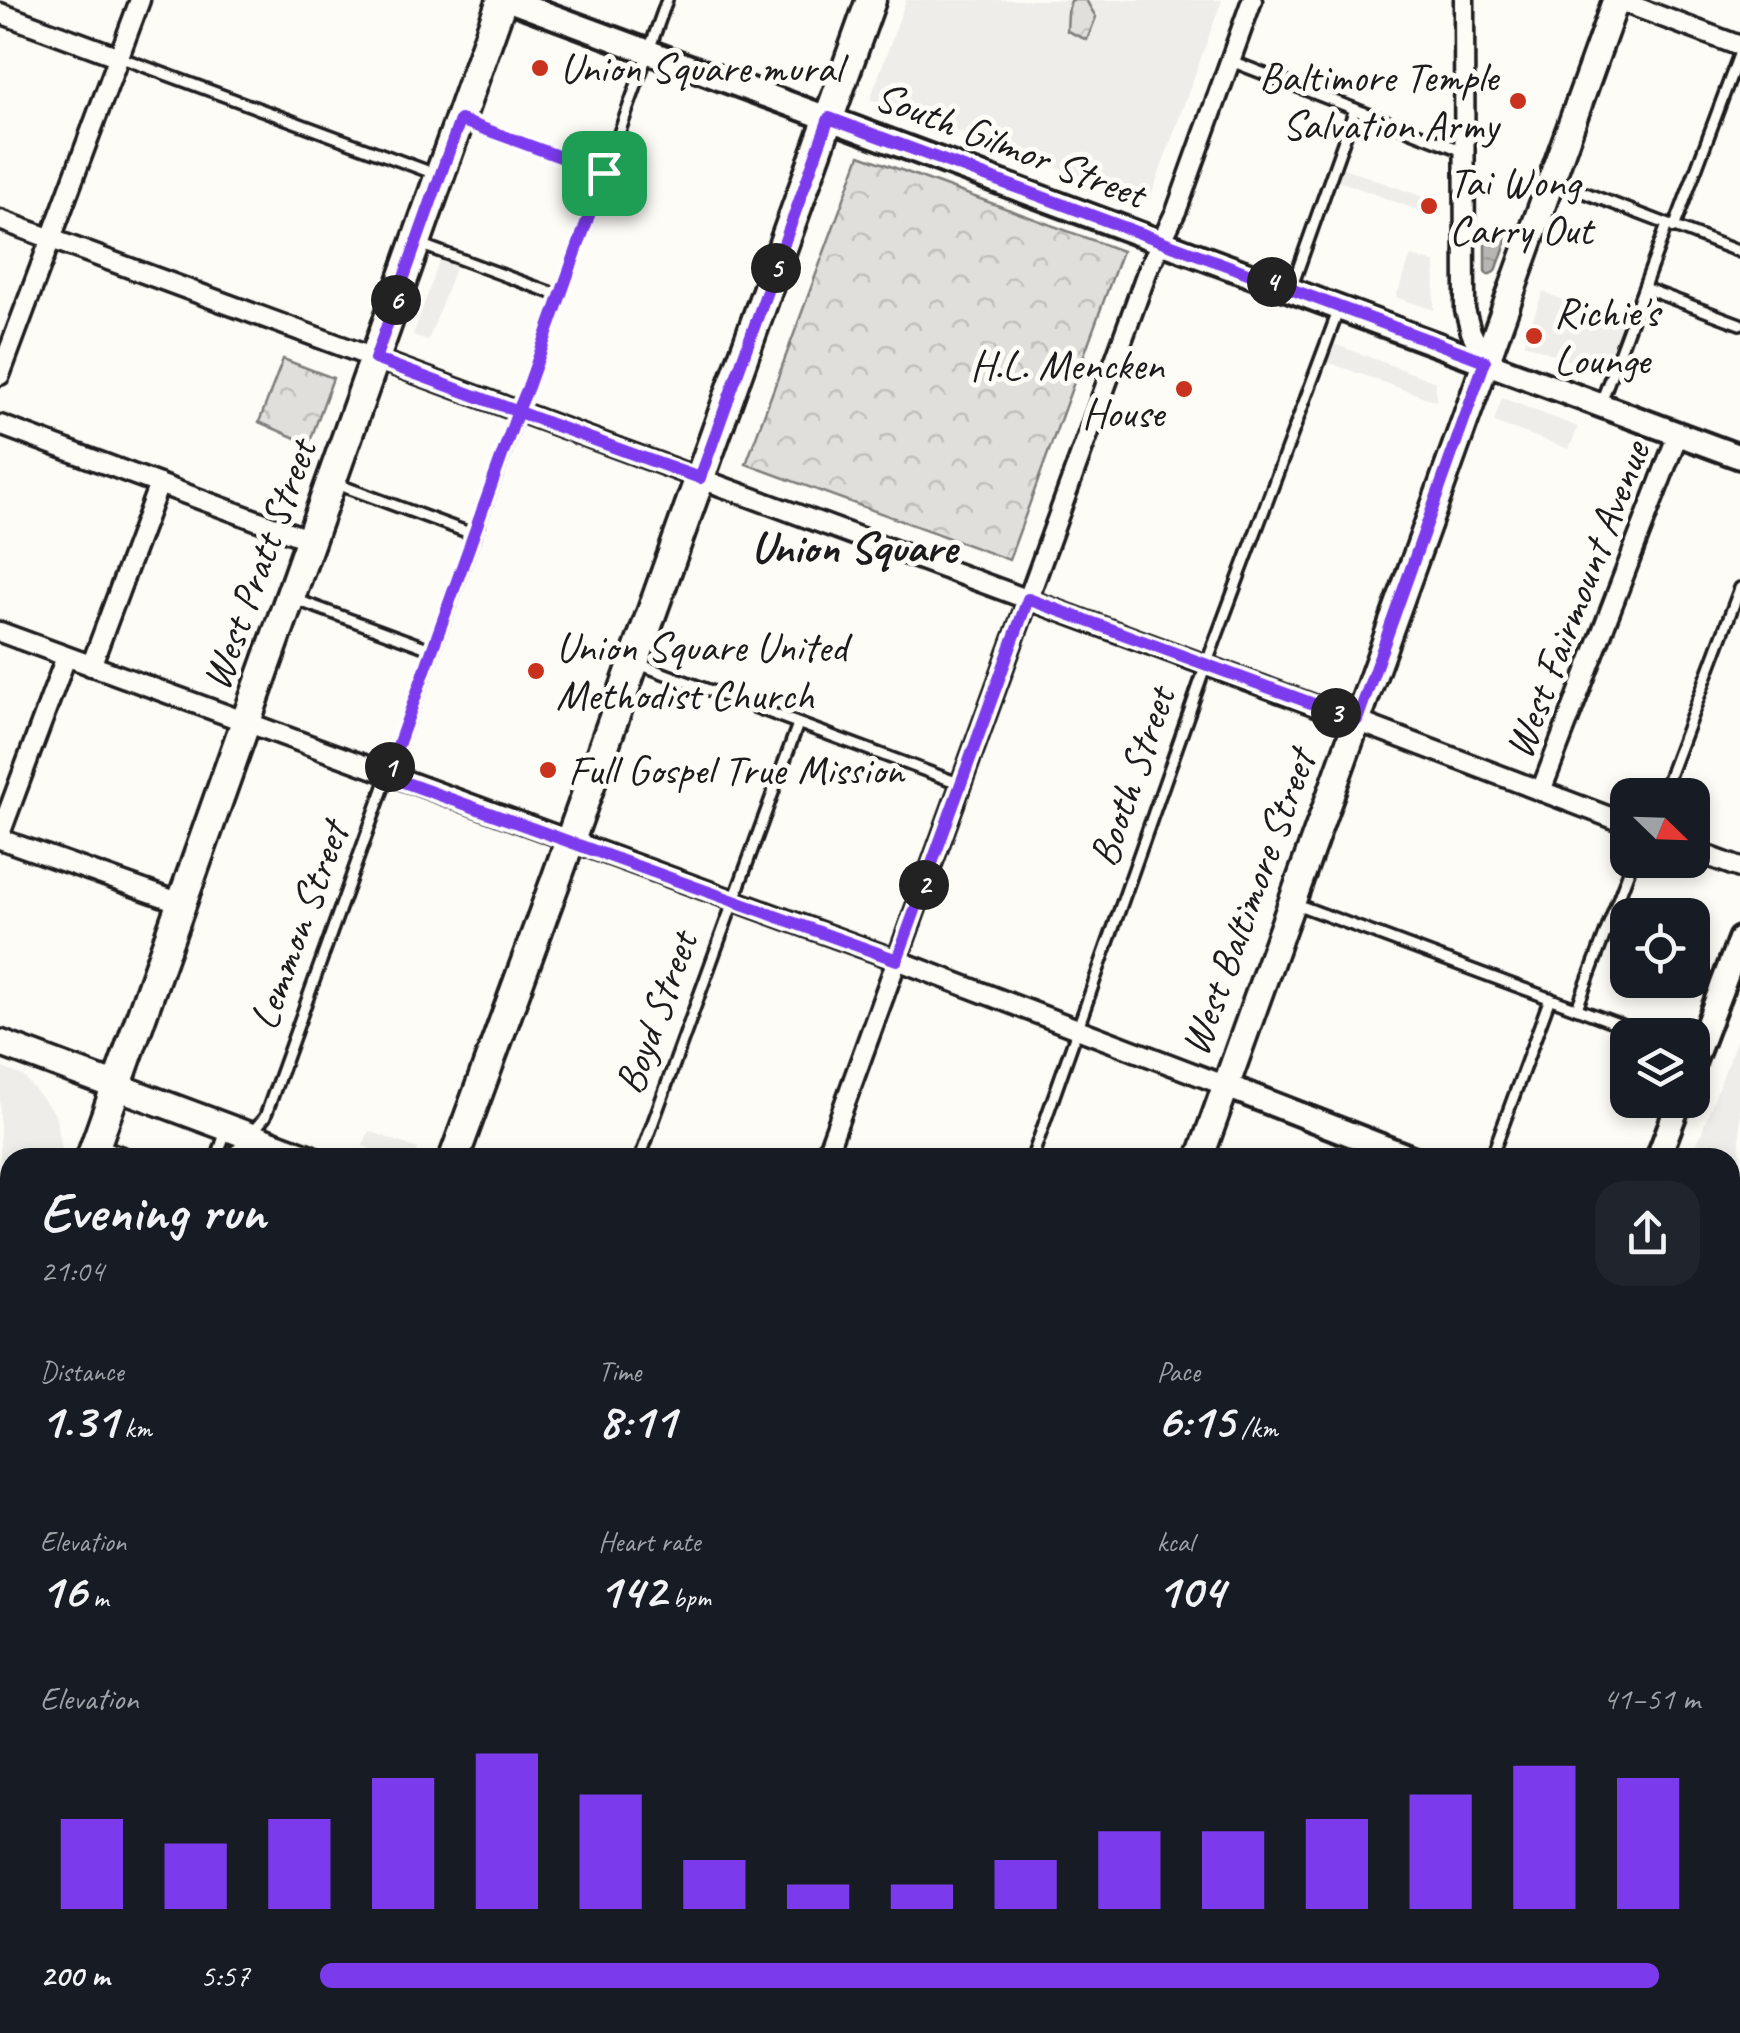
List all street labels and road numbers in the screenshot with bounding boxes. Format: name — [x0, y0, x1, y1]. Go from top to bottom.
street label: South Gilmor Street — [868, 69, 1156, 222]
street label: West Pratt Street — [189, 429, 330, 697]
street label: West Fairmount Avenue — [1492, 432, 1663, 766]
street label: Booth Street — [1077, 677, 1189, 873]
street label: West Baltimore Street — [1168, 738, 1330, 1063]
street label: Lemmon Street — [237, 811, 363, 1037]
street label: Boyd Street — [602, 921, 711, 1101]

